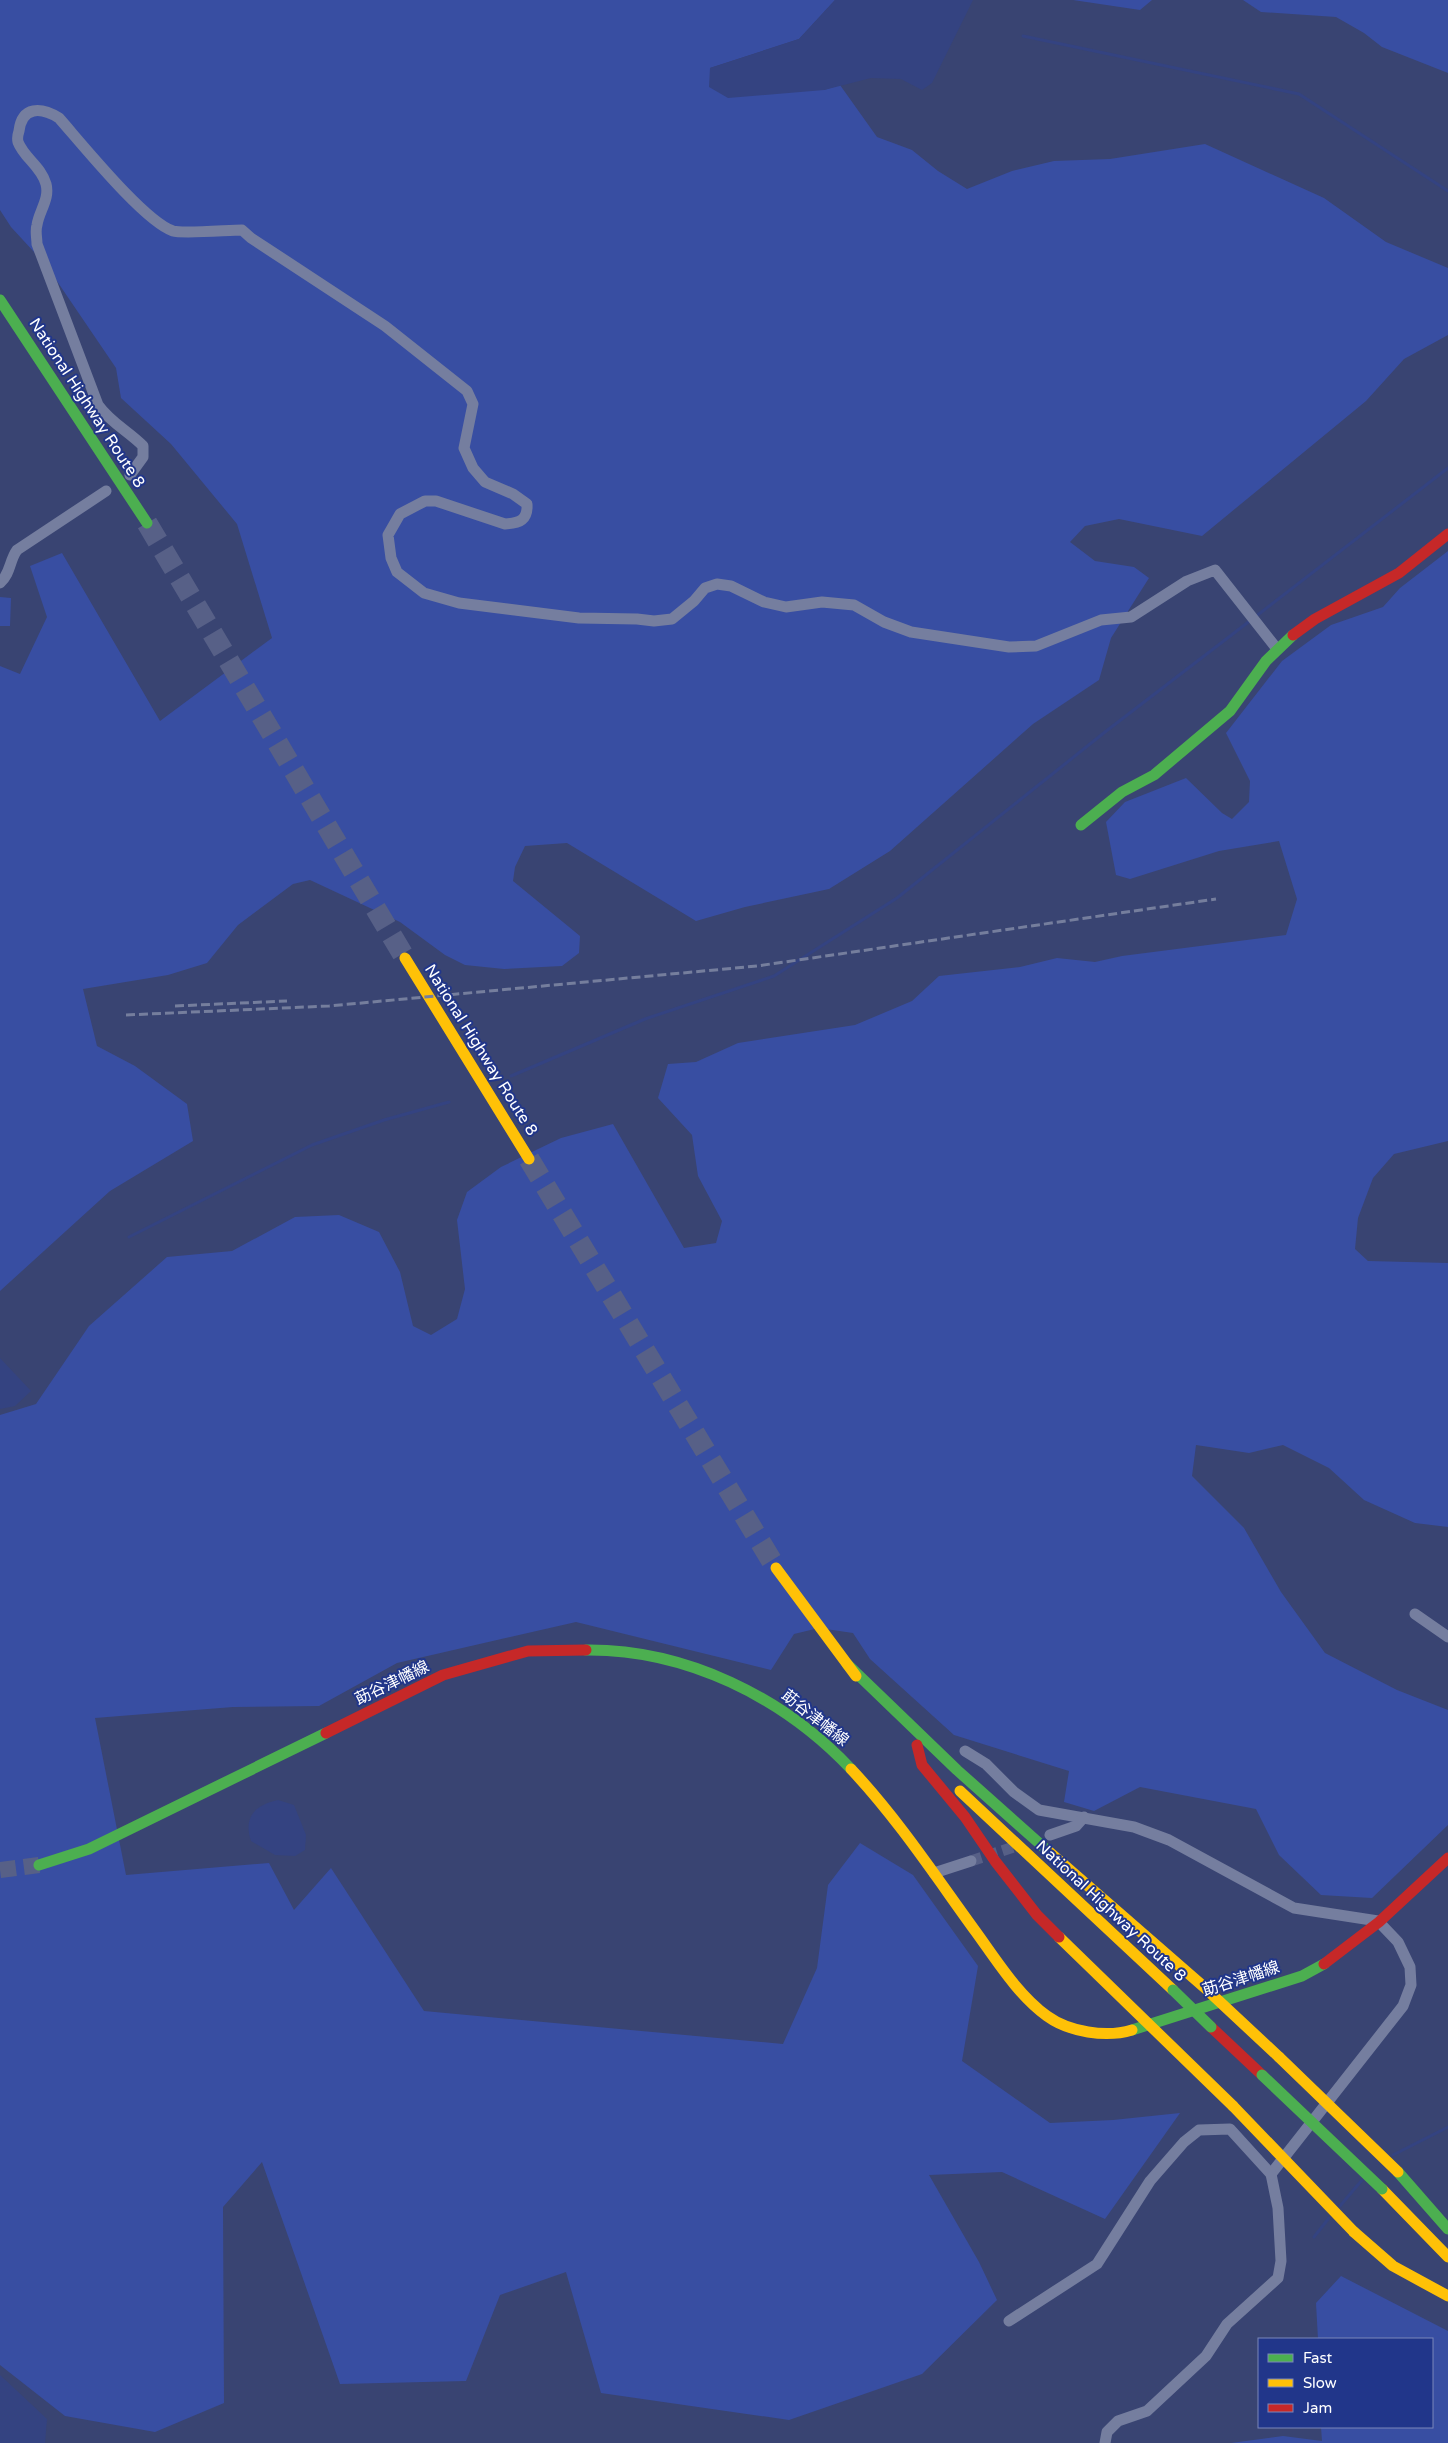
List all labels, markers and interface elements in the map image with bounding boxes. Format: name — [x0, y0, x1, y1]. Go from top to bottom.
street label: National Highway Route 8 — [25, 314, 149, 492]
street label: National Highway Route 8 — [420, 961, 542, 1139]
street label: 莇谷津幡線 — [352, 1656, 432, 1710]
street label: 莇谷津幡線 — [777, 1685, 853, 1751]
street label: National Highway Route 8 — [1032, 1836, 1190, 1986]
street label: 莇谷津幡線 — [1200, 1957, 1282, 2001]
legend — [1258, 2338, 1433, 2428]
text: Fast — [1303, 2349, 1333, 2367]
text: Slow — [1303, 2374, 1337, 2392]
text: Jam — [1303, 2399, 1332, 2417]

